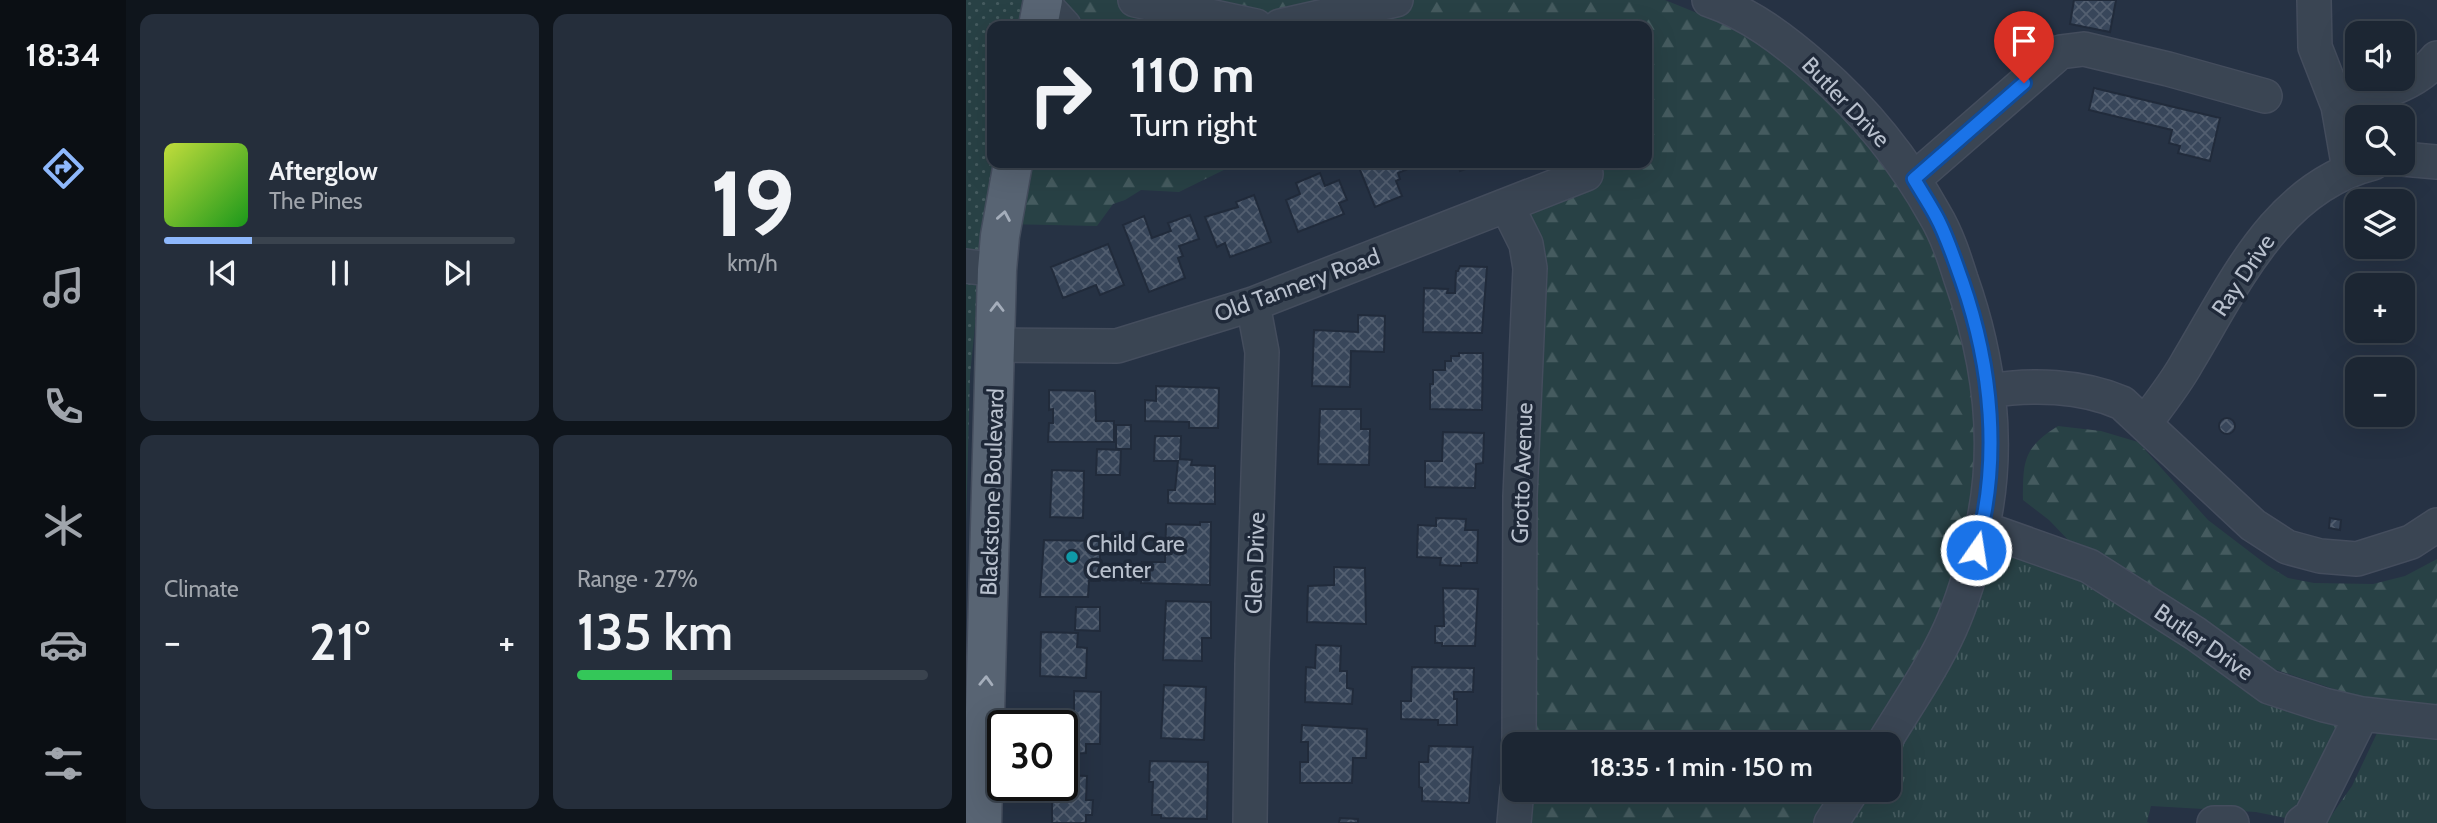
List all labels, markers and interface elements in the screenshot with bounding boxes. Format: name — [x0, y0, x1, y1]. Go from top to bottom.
pin — [1994, 11, 2054, 83]
map controls — [2345, 21, 2415, 427]
button: sound — [2345, 21, 2415, 91]
icon: arrive — [2005, 22, 2043, 60]
text: 18:34 — [25, 35, 101, 74]
text: 110 m — [1130, 45, 1254, 104]
icon: right — [1015, 49, 1106, 140]
street label: Butler Drive — [1796, 51, 1896, 153]
text: Turn right — [1130, 105, 1257, 144]
button: search — [2345, 105, 2415, 175]
icon: directions — [39, 144, 88, 193]
text: 19 — [710, 148, 795, 259]
text: Afterglow — [269, 155, 378, 187]
text: The Pines — [269, 187, 363, 215]
button: layers — [2345, 189, 2415, 259]
one-way arrow — [995, 210, 1010, 222]
street label: Ray Drive — [2205, 229, 2281, 321]
street label: Old Tannery Road — [1210, 242, 1384, 328]
text: km/h — [727, 249, 778, 277]
icon: previous — [204, 254, 242, 292]
icon: pause — [321, 254, 359, 292]
icon: next — [438, 254, 476, 292]
icon: music — [39, 263, 88, 312]
button: + — [2345, 273, 2415, 343]
one-way arrow — [989, 301, 1005, 312]
button: − — [2345, 357, 2415, 427]
icon: phone — [39, 382, 88, 431]
street label: Blackstone Boulevard — [974, 388, 1010, 596]
street label: Grotto Avenue — [1506, 402, 1538, 544]
icon: climate — [39, 501, 88, 550]
street label: Glen Drive — [1239, 511, 1271, 614]
position arrow — [1939, 513, 2013, 587]
place label: Child Care Center — [1086, 530, 1185, 584]
marker: Child Care Center — [1064, 549, 1080, 565]
text: Range · 27% — [577, 565, 698, 593]
text: Climate — [164, 575, 239, 603]
street label: Butler Drive — [2149, 598, 2259, 686]
text: 135 km — [577, 600, 733, 663]
text: 21° — [309, 610, 370, 673]
text: − — [164, 618, 181, 665]
text: + — [498, 618, 515, 665]
icon: car — [39, 620, 88, 669]
one-way arrow — [979, 676, 994, 687]
speed limit sign: 30 — [987, 710, 1078, 801]
icon: filters — [39, 739, 88, 788]
text: 18:35 · 1 min · 150 m — [1590, 751, 1813, 783]

